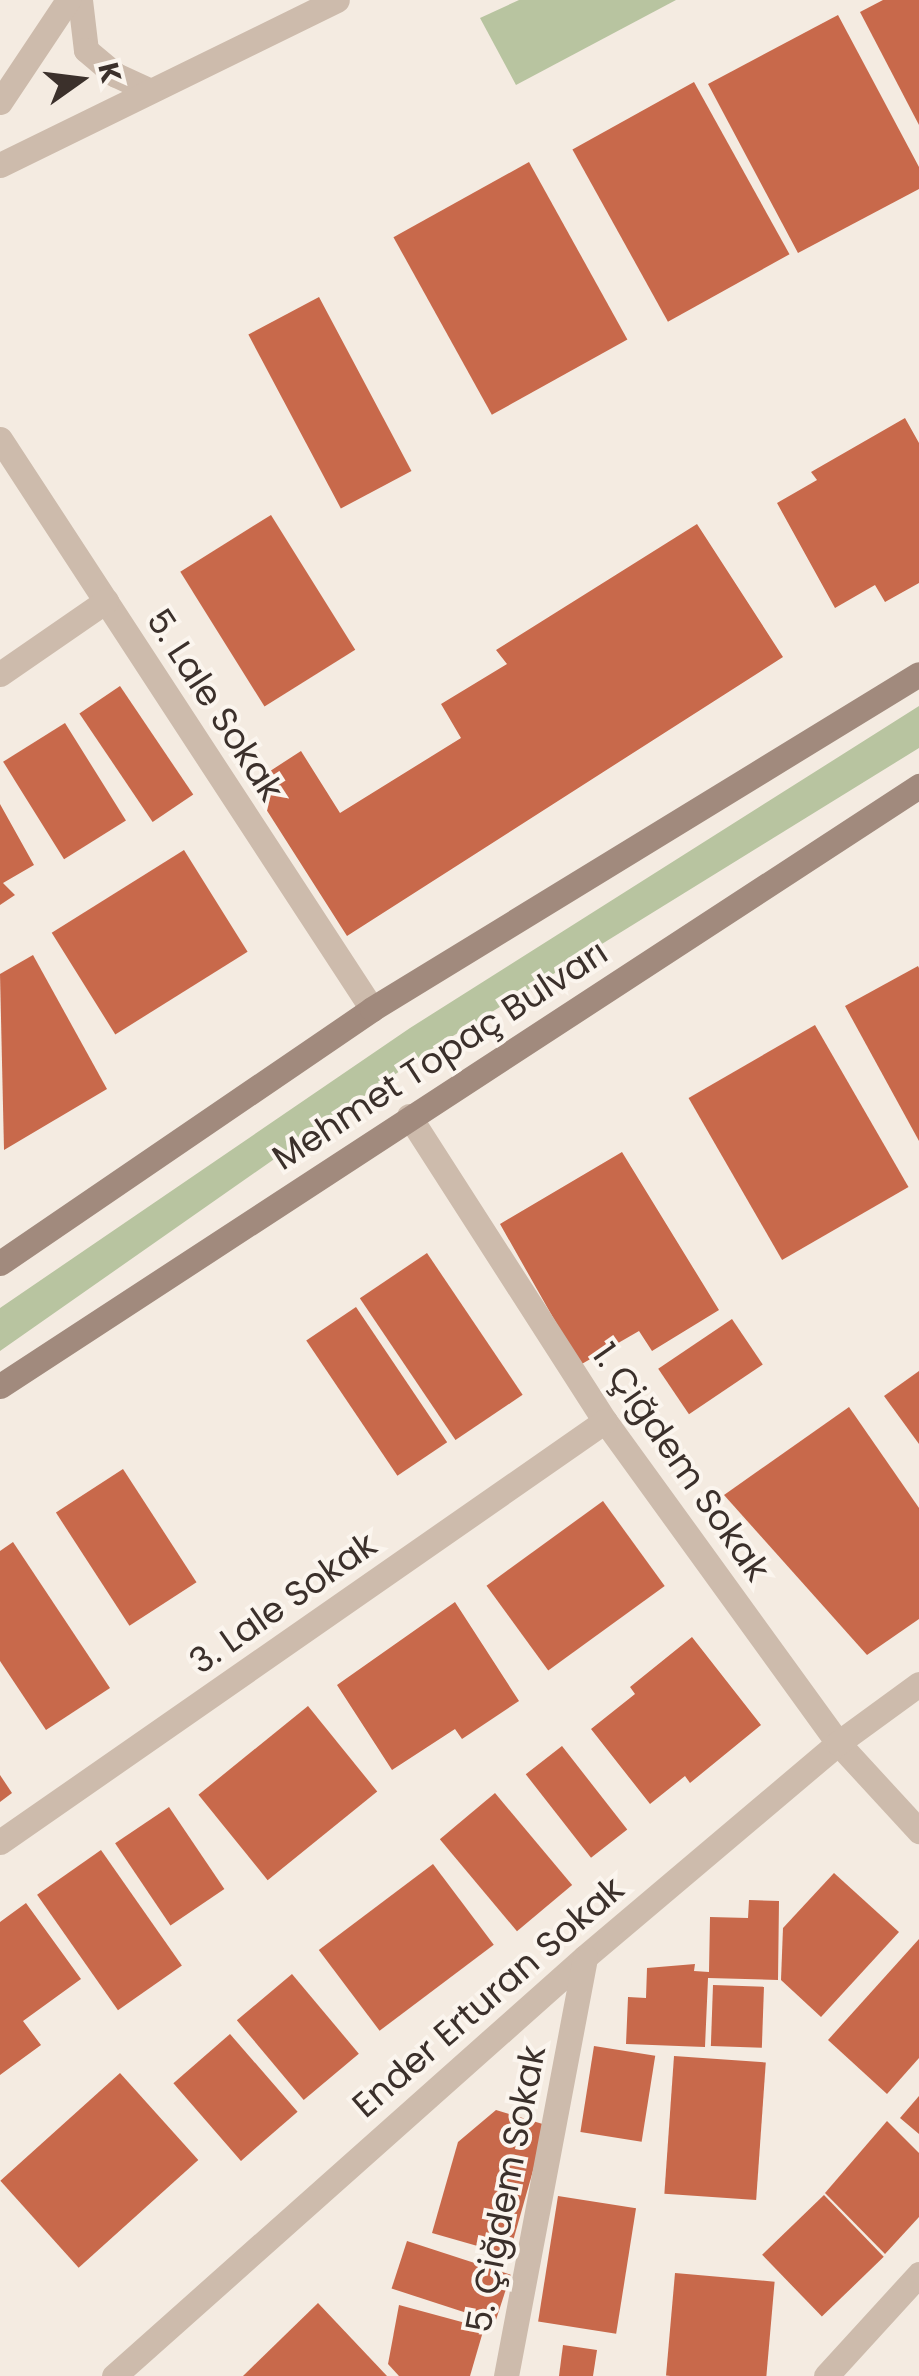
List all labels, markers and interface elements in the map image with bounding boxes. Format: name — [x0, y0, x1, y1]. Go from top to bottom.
north arrow — [30, 30, 130, 130]
text: K — [88, 58, 131, 87]
street label: 5. Lale Sokak — [138, 601, 292, 809]
street label: Mehmet Topaç Bulvarı — [265, 931, 615, 1179]
street label: 1. Çiğdem Sokak — [583, 1335, 779, 1589]
street label: 3. Lale Sokak — [182, 1523, 384, 1683]
street label: Ender Erturan Sokak — [344, 1868, 632, 2126]
street label: 5. Çiğdem Sokak — [458, 2042, 554, 2336]

